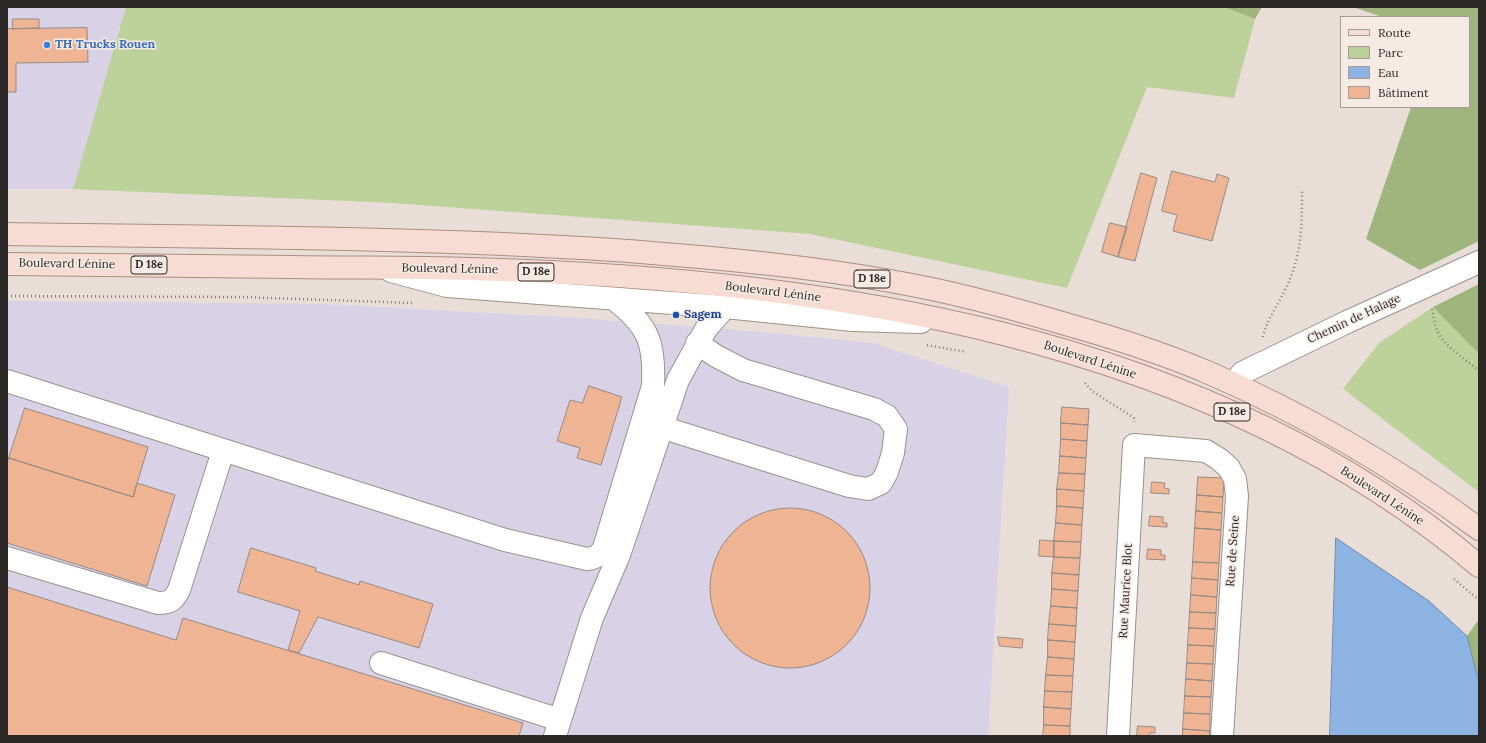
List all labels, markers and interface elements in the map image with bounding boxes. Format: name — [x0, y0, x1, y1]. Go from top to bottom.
legend — [1340, 16, 1470, 108]
text: Route — [1378, 25, 1411, 40]
place label: TH Trucks Rouen — [55, 38, 155, 52]
marker: TH Trucks Rouen — [42, 40, 52, 50]
text: Parc — [1378, 45, 1403, 60]
text: Eau — [1378, 65, 1399, 80]
text: Bâtiment — [1378, 85, 1429, 100]
street label: Boulevard Lénine — [18, 256, 116, 272]
road number: D 18e — [131, 256, 167, 274]
street label: Boulevard Lénine — [401, 261, 499, 277]
road number: D 18e — [518, 263, 554, 281]
road number: D 18e — [854, 270, 890, 288]
street label: Boulevard Lénine — [724, 279, 822, 305]
street label: Chemin de Halage — [1305, 291, 1403, 347]
place label: Sagem — [684, 308, 722, 322]
marker: Sagem — [671, 310, 681, 320]
street label: Boulevard Lénine — [1042, 338, 1138, 382]
road number: D 18e — [1214, 403, 1250, 421]
street label: Boulevard Lénine — [1337, 464, 1427, 528]
street label: Rue de Seine — [1223, 515, 1243, 587]
street label: Rue Maurice Blot — [1116, 543, 1136, 639]

